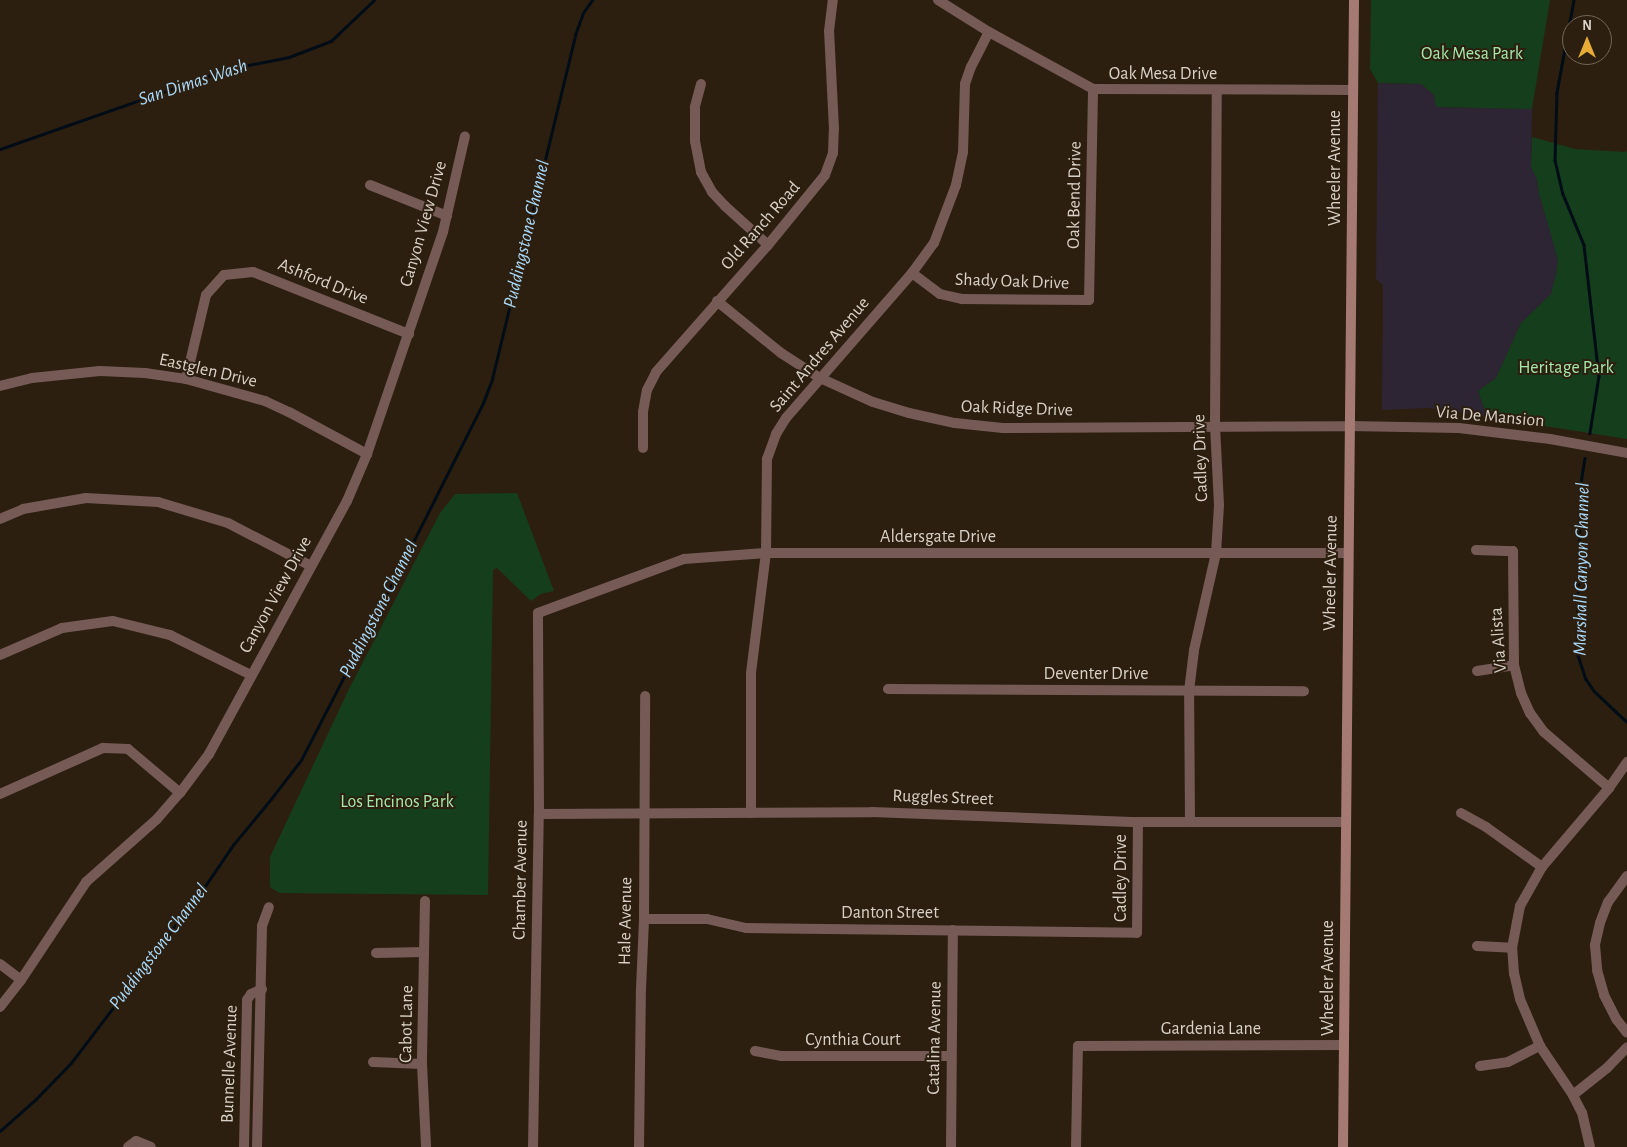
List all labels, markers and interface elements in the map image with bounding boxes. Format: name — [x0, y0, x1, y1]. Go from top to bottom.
north arrow — [1562, 15, 1612, 65]
text: N — [1582, 19, 1592, 33]
park label: Oak Mesa Park — [1421, 43, 1523, 65]
water label: San Dimas Wash — [136, 55, 250, 111]
street label: Oak Mesa Drive — [1109, 63, 1217, 85]
street label: Wheeler Avenue — [1324, 110, 1346, 226]
street label: Oak Bend Drive — [1063, 141, 1087, 249]
street label: Canyon View Drive — [396, 158, 452, 290]
water label: Puddingstone Channel — [499, 158, 555, 310]
street label: Old Ranch Road — [717, 177, 805, 275]
street label: Ashford Drive — [275, 254, 371, 310]
street label: Shady Oak Drive — [955, 269, 1069, 295]
street label: Saint Andres Avenue — [765, 293, 875, 417]
street label: Eastglen Drive — [157, 349, 259, 393]
park label: Heritage Park — [1518, 357, 1614, 379]
street label: Oak Ridge Drive — [961, 396, 1073, 422]
street label: Via De Mansion — [1435, 401, 1545, 433]
street label: Cadley Drive — [1189, 414, 1213, 502]
water label: Marshall Canyon Channel — [1569, 482, 1595, 656]
street label: Wheeler Avenue — [1319, 515, 1343, 631]
street label: Aldersgate Drive — [880, 526, 996, 548]
street label: Canyon View Drive — [235, 533, 317, 657]
water label: Puddingstone Channel — [334, 536, 424, 682]
street label: Via Alista — [1486, 606, 1512, 674]
street label: Deventer Drive — [1044, 663, 1148, 685]
street label: Ruggles Street — [892, 785, 994, 811]
park label: Los Encinos Park — [340, 791, 454, 813]
street label: Chamber Avenue — [509, 820, 533, 940]
street label: Cadley Drive — [1110, 834, 1132, 922]
street label: Hale Avenue — [614, 877, 638, 965]
water label: Puddingstone Channel — [104, 880, 214, 1014]
street label: Danton Street — [841, 902, 939, 924]
street label: Wheeler Avenue — [1317, 920, 1339, 1036]
street label: Catalina Avenue — [923, 981, 947, 1095]
street label: Cabot Lane — [396, 985, 418, 1063]
street label: Bunnelle Avenue — [217, 1005, 243, 1123]
street label: Gardenia Lane — [1161, 1018, 1261, 1040]
street label: Cynthia Court — [805, 1029, 901, 1051]

